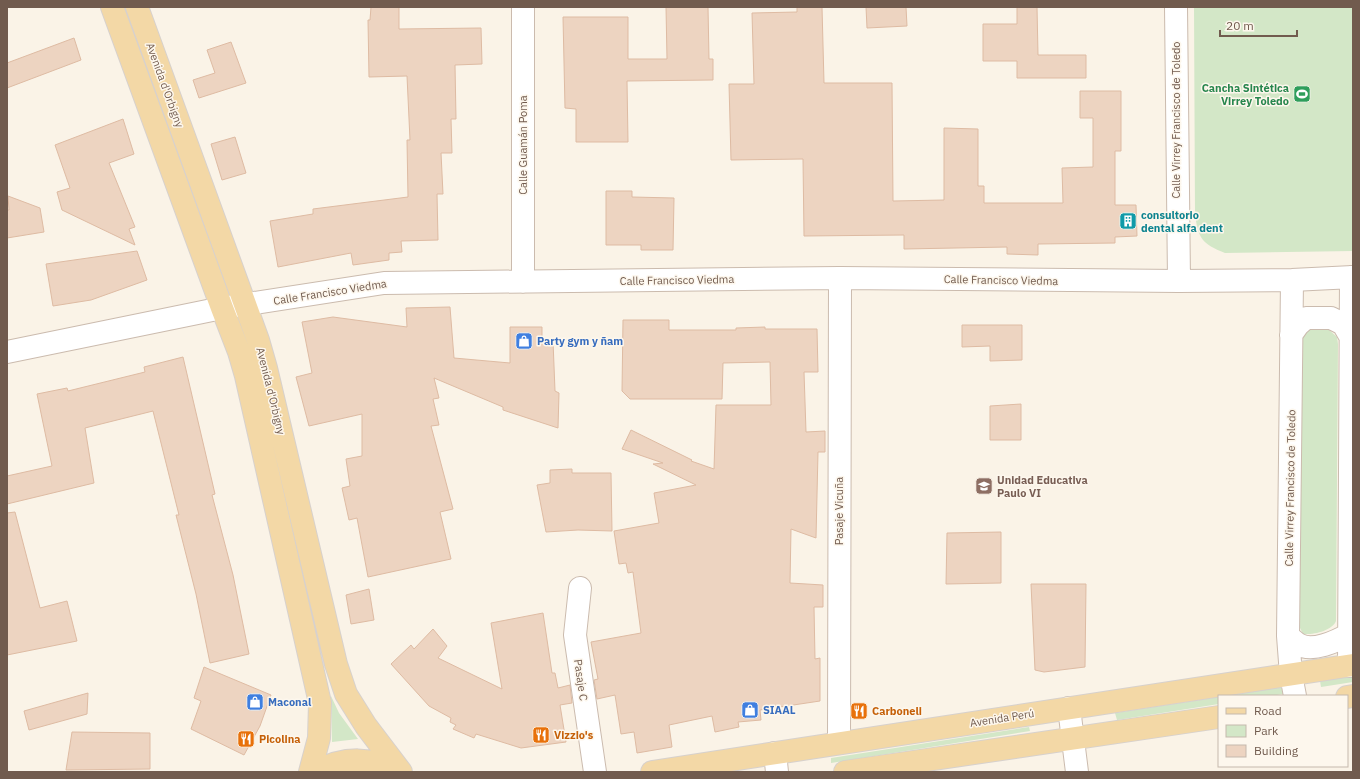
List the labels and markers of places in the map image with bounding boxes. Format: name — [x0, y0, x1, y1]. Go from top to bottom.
place label: Cancha Sintética Virrey Toledo — [1202, 81, 1289, 108]
sports icon: Cancha Sintética Virrey Toledo — [1292, 84, 1312, 104]
place label: consultorio dental alfa dent — [1141, 208, 1223, 235]
building icon: consultorio dental alfa dent — [1118, 211, 1138, 231]
shop icon: Party gym y ñam — [514, 331, 534, 351]
place label: Party gym y ñam — [537, 334, 623, 348]
place label: Unidad Educativa Paulo VI — [997, 473, 1088, 500]
school or university icon: Unidad Educativa Paulo VI — [974, 476, 994, 496]
shop icon: Maconal — [245, 692, 265, 712]
place label: Maconal — [268, 695, 312, 709]
shop icon: SIAAL — [740, 700, 760, 720]
restaurant icon: Carboneli — [849, 701, 869, 721]
place label: SIAAL — [763, 703, 796, 717]
place label: Carboneli — [872, 704, 922, 718]
restaurant icon: Vizzio's — [531, 725, 551, 745]
place label: Vizzio's — [554, 728, 594, 742]
restaurant icon: Picolina — [236, 729, 256, 749]
place label: Picolina — [259, 732, 301, 746]

